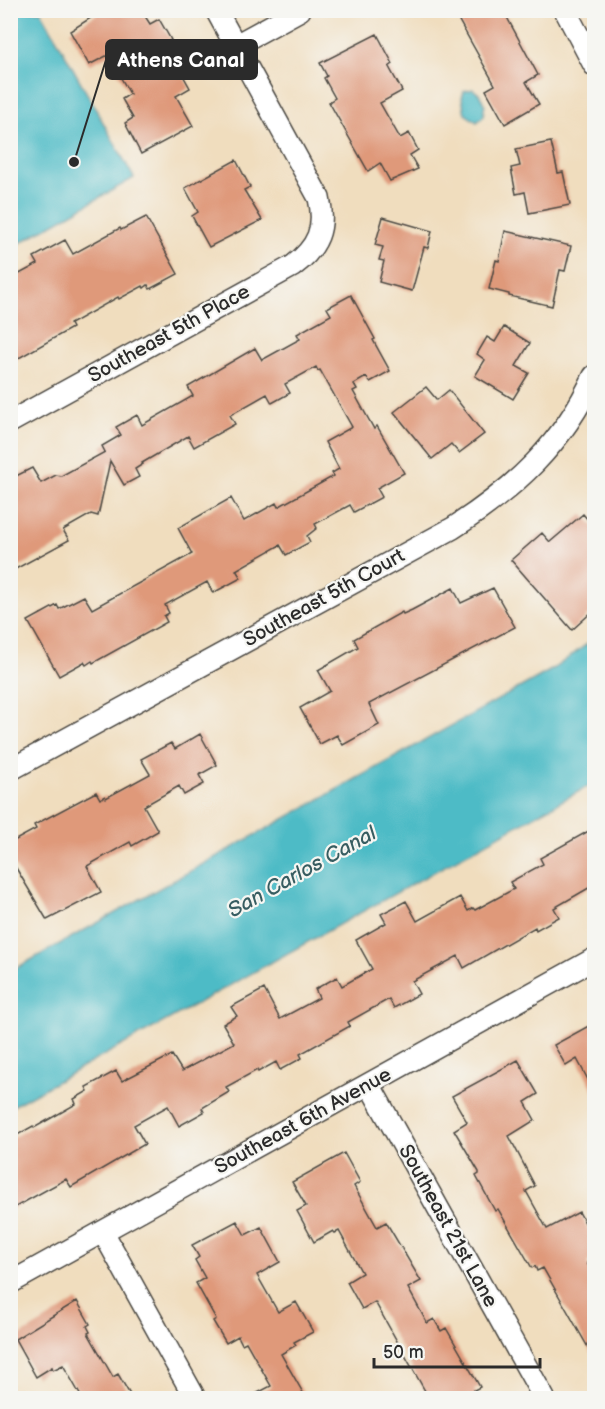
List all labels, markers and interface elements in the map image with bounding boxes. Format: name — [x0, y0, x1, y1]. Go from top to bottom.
callout: Athens Canal — [106, 40, 257, 79]
text: Athens Canal — [116, 48, 245, 73]
street label: Southeast 5th Place — [84, 280, 254, 388]
street label: Southeast 5th Court — [239, 544, 409, 652]
water label: San Carlos Canal — [223, 820, 382, 923]
street label: Southeast 6th Avenue — [211, 1062, 396, 1180]
street label: Southeast 21st Lane — [393, 1140, 503, 1312]
scale bar — [374, 1331, 540, 1369]
text: 50 m — [383, 1342, 424, 1363]

